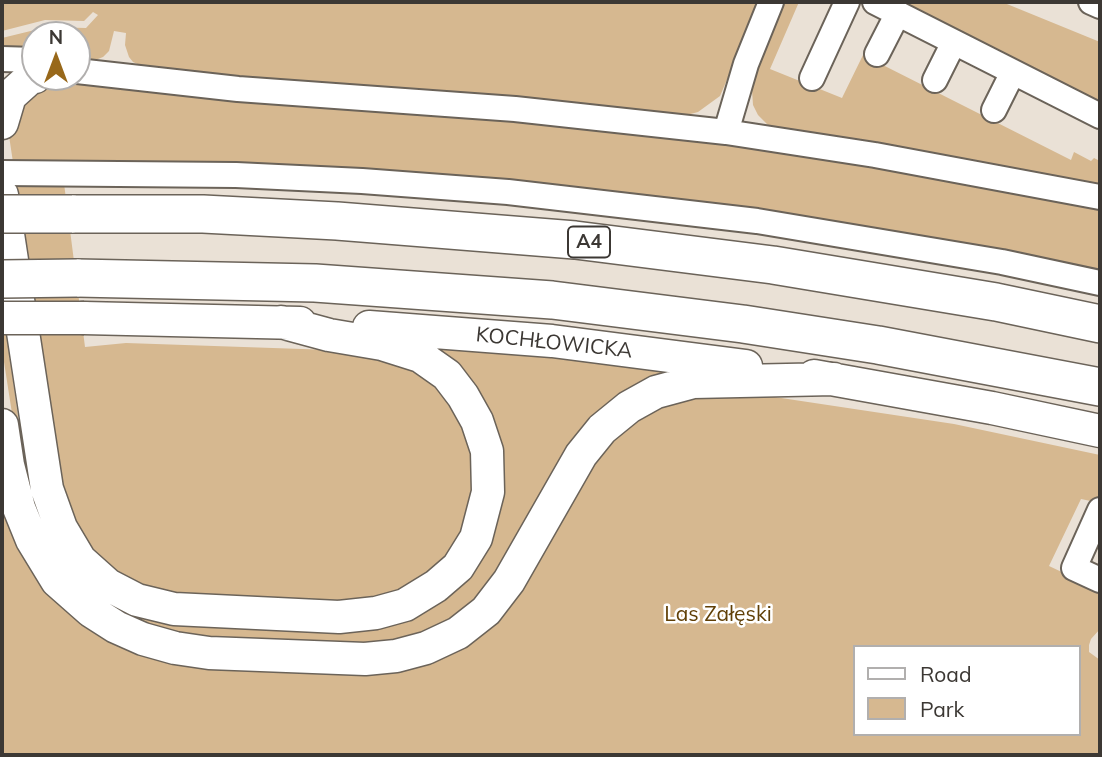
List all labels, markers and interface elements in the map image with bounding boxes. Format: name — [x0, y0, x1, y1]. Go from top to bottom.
north arrow — [21, 21, 91, 91]
text: N — [49, 25, 63, 49]
road number: A4 — [568, 226, 610, 258]
street label: KOCHŁOWICKA — [474, 322, 634, 364]
park label: Las Załęski — [664, 602, 772, 628]
legend — [853, 645, 1081, 736]
text: Road — [920, 661, 971, 687]
text: Park — [920, 696, 964, 722]

